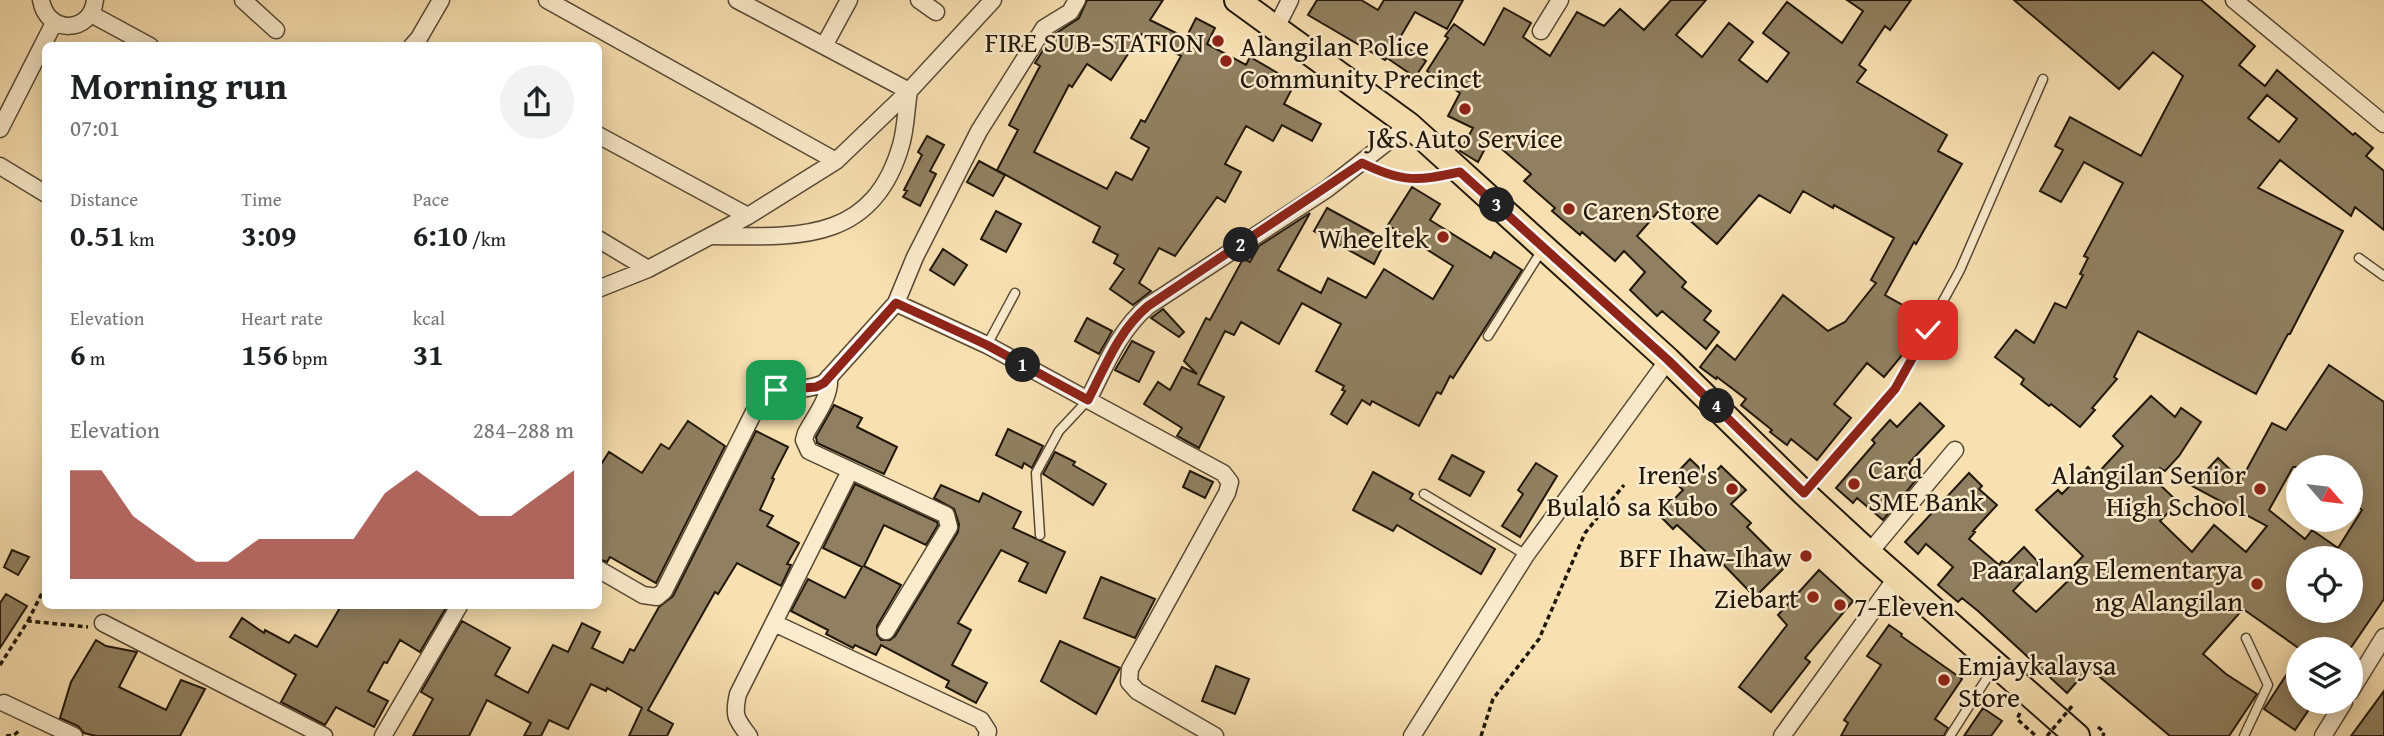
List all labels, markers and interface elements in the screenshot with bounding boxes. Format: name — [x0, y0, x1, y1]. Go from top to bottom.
place label: FIRE SUB-STATION — [985, 21, 1204, 62]
place label: Alangilan Police Community Precinct — [1240, 25, 1482, 98]
marker: FIRE SUB-STATION — [1210, 33, 1226, 49]
marker: Alangilan Police Community Precinct — [1218, 53, 1234, 69]
text: Morning run — [70, 57, 287, 113]
button: share — [500, 65, 574, 139]
marker: J&S Auto Service — [1457, 101, 1473, 117]
text: 07:01 — [70, 111, 120, 144]
place label: J&S Auto Service — [1364, 117, 1563, 158]
text: Distance — [70, 185, 138, 213]
text: Time — [241, 185, 282, 213]
text: Pace — [413, 185, 449, 213]
pin: 3 — [1480, 188, 1514, 222]
place label: Caren Store — [1583, 189, 1720, 230]
text: 3 — [1492, 190, 1501, 218]
marker: Caren Store — [1561, 201, 1577, 217]
text: 0.51 — [70, 213, 125, 257]
text: 3:09 — [241, 213, 296, 257]
text: 6:10 — [413, 213, 468, 257]
place label: Wheeltek — [1318, 217, 1430, 258]
text: km — [125, 225, 154, 253]
text: /km — [468, 225, 506, 253]
pin: 2 — [1224, 228, 1258, 262]
marker: Wheeltek — [1435, 229, 1451, 245]
text: 2 — [1236, 230, 1245, 258]
pin — [1898, 300, 1958, 360]
text: Elevation — [70, 304, 144, 332]
text: Heart rate — [241, 304, 323, 332]
text: kcal — [413, 304, 445, 332]
icon: check — [1909, 311, 1947, 349]
text: 6 — [70, 332, 86, 376]
text: 156 — [241, 332, 288, 376]
text: 31 — [413, 332, 444, 376]
text: m — [86, 344, 105, 372]
text: bpm — [288, 344, 328, 372]
pin: 1 — [1006, 348, 1040, 382]
text: 1 — [1018, 350, 1027, 378]
pin — [746, 360, 806, 420]
icon: arrive — [757, 371, 795, 409]
pin: 4 — [1700, 388, 1734, 424]
text: 4 — [1712, 391, 1721, 419]
text: Elevation — [70, 413, 160, 446]
text: 284–288 m — [473, 413, 574, 446]
place label: Card SME Bank — [1868, 448, 1985, 521]
place label: Irene's Bulalo sa Kubo — [1547, 453, 1718, 526]
place label: Alangilan Senior High School — [2051, 453, 2246, 526]
north arrow — [2286, 455, 2362, 532]
map controls — [2286, 455, 2363, 714]
marker: Card SME Bank — [1846, 476, 1862, 492]
marker: Irene's Bulalo sa Kubo — [1724, 481, 1740, 497]
marker: Alangilan Senior High School — [2252, 481, 2268, 497]
place label: BFF Ihaw-Ihaw — [1619, 536, 1792, 577]
button: locate — [2286, 546, 2363, 623]
marker: BFF Ihaw-Ihaw — [1798, 548, 1814, 564]
place label: Paaralang Elementarya ng Alangilan — [1972, 548, 2244, 621]
marker: Paaralang Elementarya ng Alangilan — [2249, 576, 2265, 592]
place label: Ziebart — [1714, 577, 1799, 618]
place label: 7-Eleven — [1854, 585, 1955, 626]
marker: Ziebart — [1805, 589, 1821, 605]
marker: 7-Eleven — [1832, 597, 1848, 613]
button: layers — [2286, 637, 2363, 714]
place label: Emjaykalaysa Store — [1958, 644, 2117, 717]
marker: Emjaykalaysa Store — [1936, 672, 1952, 688]

